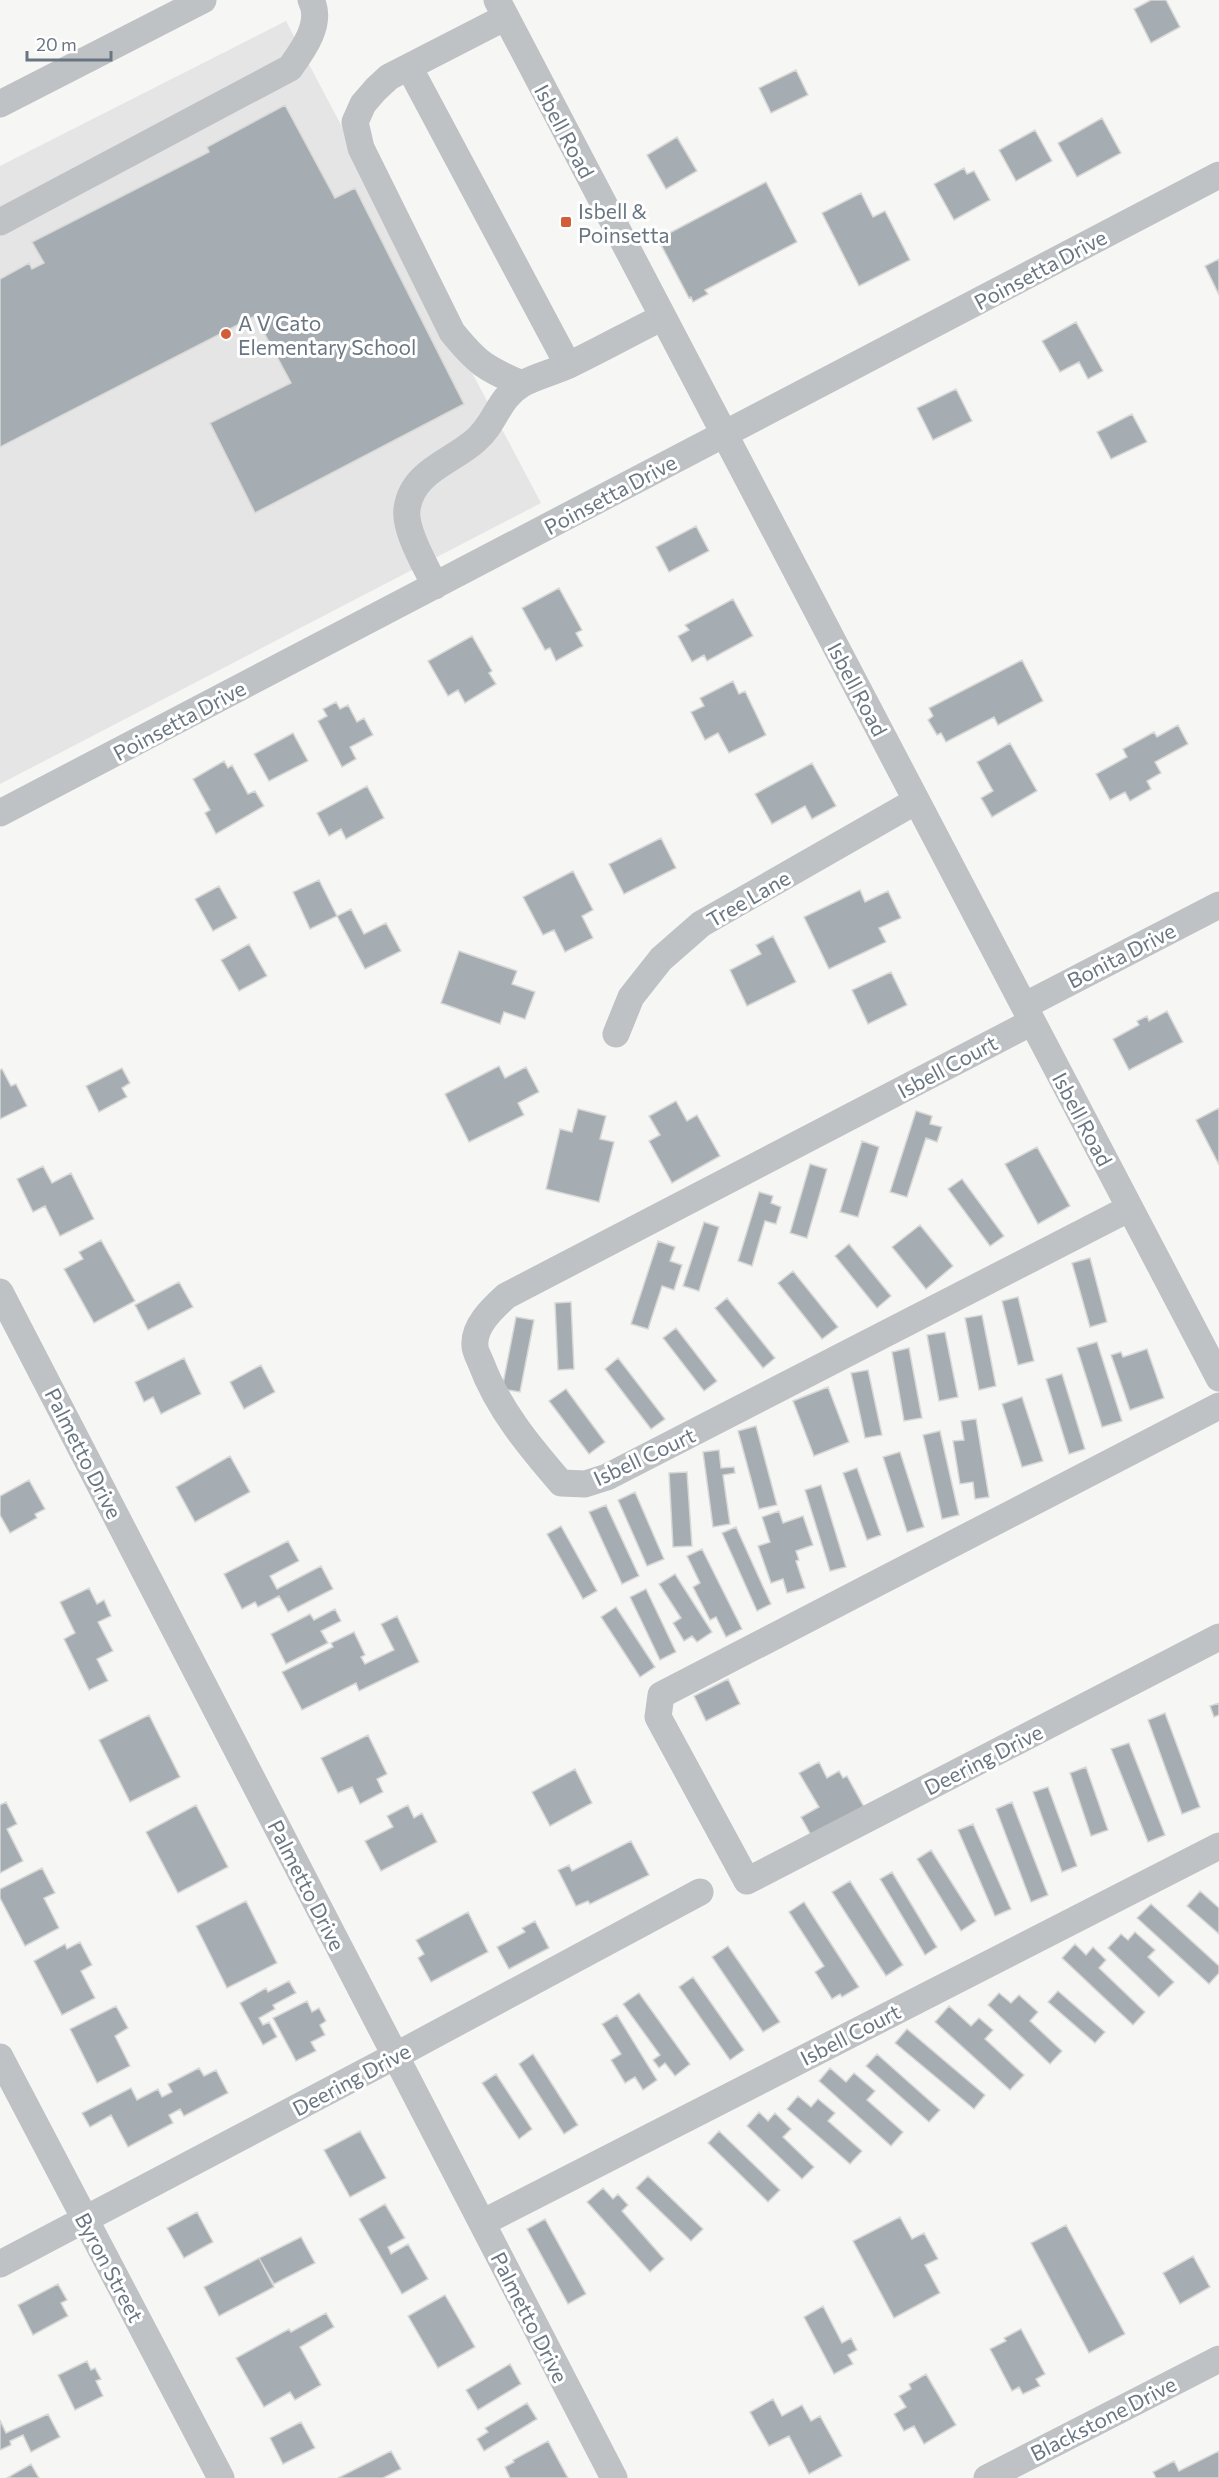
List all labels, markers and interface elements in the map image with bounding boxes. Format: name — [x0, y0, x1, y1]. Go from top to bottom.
scale bar — [27, 24, 111, 62]
text: 20 m — [36, 33, 77, 55]
street label: Isbell Road — [530, 80, 600, 182]
place label: Isbell & Poinsetta — [578, 198, 669, 247]
marker: Isbell & Poinsetta — [559, 215, 573, 229]
street label: Poinsetta Drive — [970, 224, 1110, 314]
place label: A V Cato Elementary School — [238, 310, 416, 359]
marker: A V Cato Elementary School — [219, 327, 233, 341]
street label: Poinsetta Drive — [540, 449, 680, 539]
street label: Isbell Road — [823, 638, 893, 740]
street label: Poinsetta Drive — [109, 675, 249, 765]
street label: Tree Lane — [702, 864, 794, 932]
street label: Bonita Drive — [1063, 917, 1179, 993]
street label: Isbell Court — [893, 1029, 1001, 1103]
street label: Isbell Road — [1048, 1068, 1118, 1170]
street label: Palmetto Drive — [40, 1384, 128, 1522]
street label: Isbell Court — [589, 1422, 699, 1490]
street label: Deering Drive — [920, 1718, 1046, 1800]
street label: Palmetto Drive — [263, 1816, 351, 1954]
street label: Isbell Court — [796, 1998, 904, 2070]
street label: Deering Drive — [288, 2038, 414, 2120]
street label: Byron Street — [71, 2208, 149, 2326]
street label: Palmetto Drive — [486, 2248, 574, 2386]
street label: Blackstone Drive — [1026, 2371, 1180, 2465]

